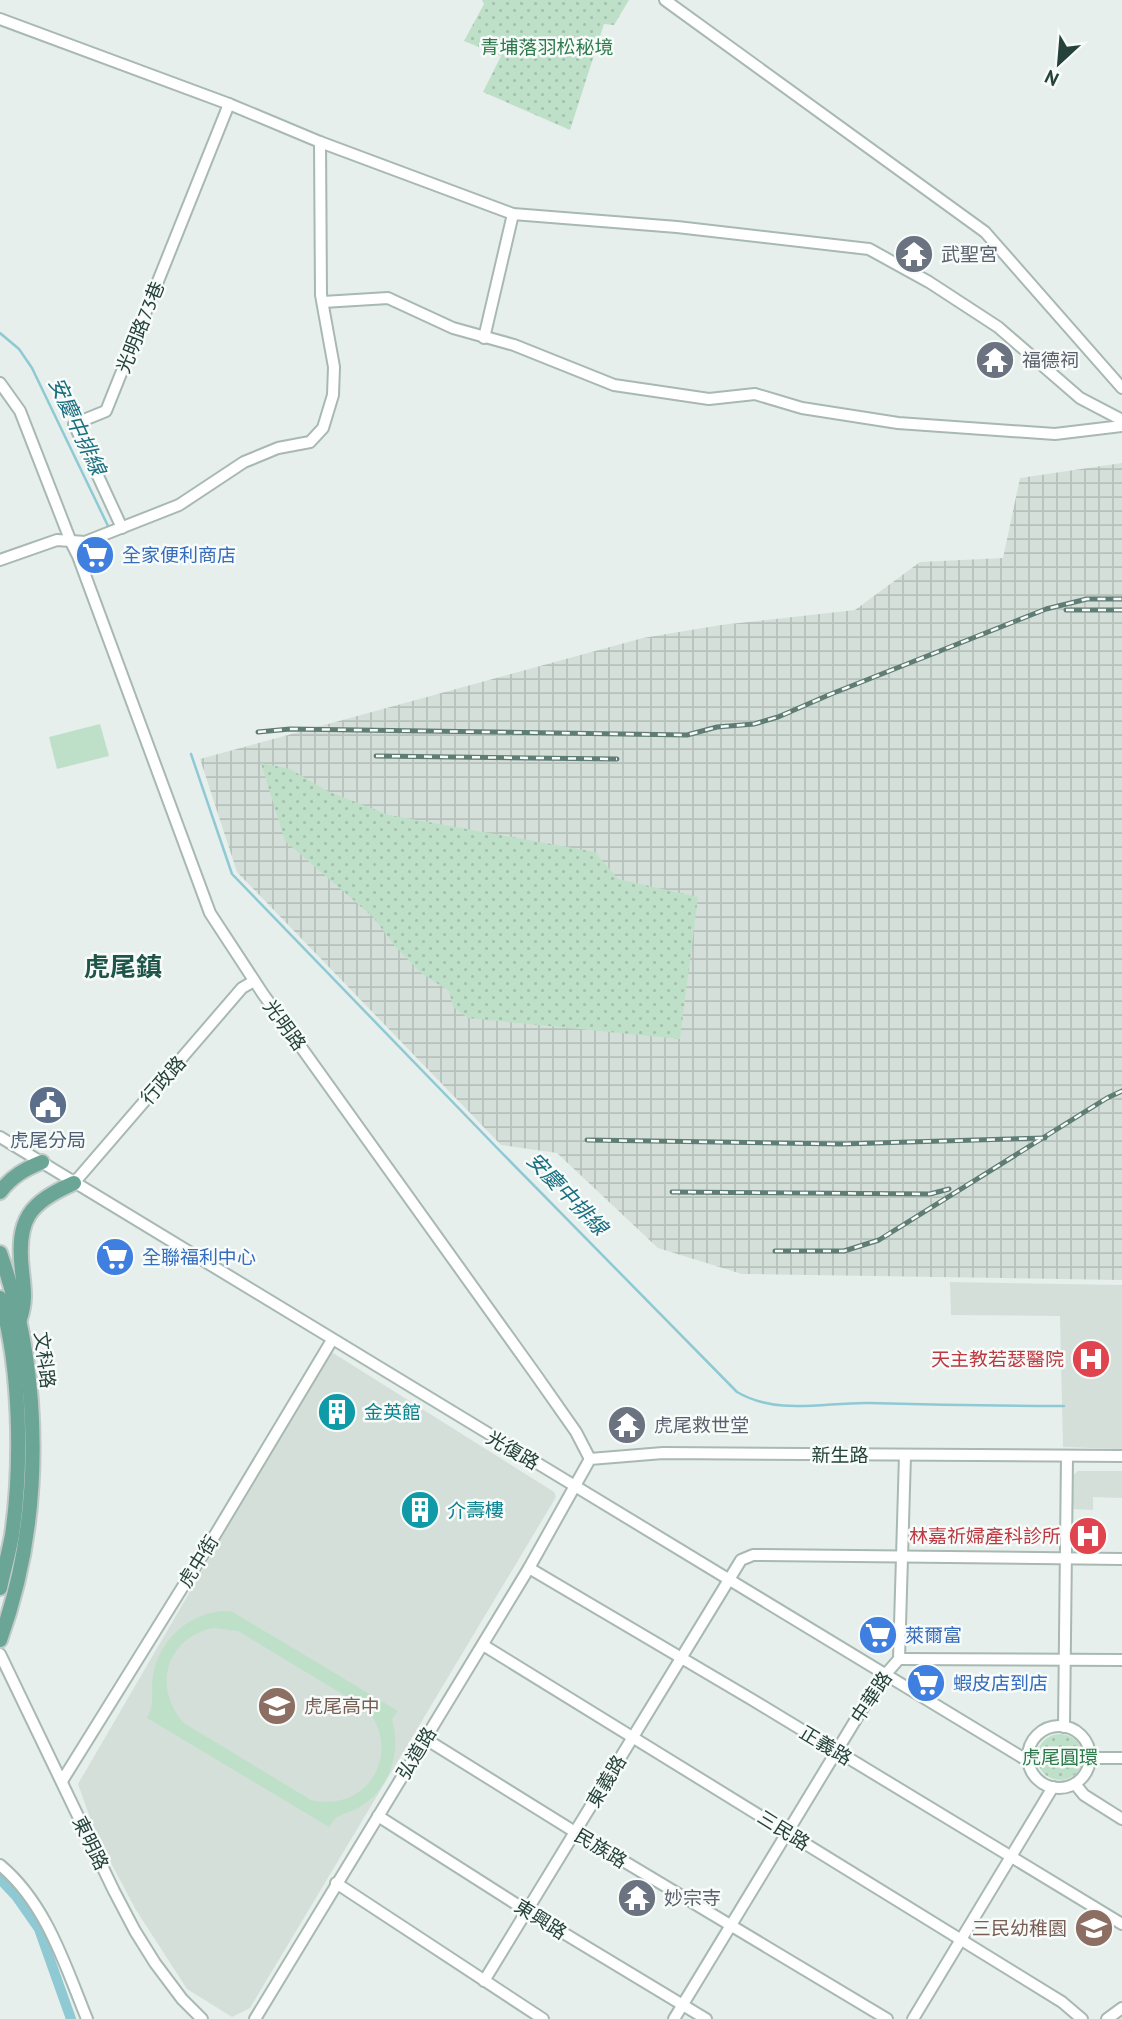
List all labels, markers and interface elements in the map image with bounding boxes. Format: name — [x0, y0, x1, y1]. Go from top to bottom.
north arrow — [1024, 28, 1094, 98]
park label: 青埔落羽松秘境 — [480, 35, 614, 59]
text: N — [1041, 65, 1062, 92]
temple icon: 武聖宮 — [893, 233, 935, 275]
place label: 武聖宮 — [941, 242, 998, 266]
street label: 光明路73巷 — [111, 278, 169, 376]
temple icon: 福德祠 — [974, 339, 1016, 381]
place label: 福德祠 — [1022, 348, 1079, 372]
water label: 安慶中排線 — [43, 373, 113, 481]
supermarket icon: 全家便利商店 — [74, 534, 116, 576]
place label: 全家便利商店 — [122, 543, 236, 567]
district label: 虎尾鎮 — [84, 950, 162, 983]
street label: 光明路 — [259, 995, 311, 1055]
street label: 行政路 — [135, 1051, 191, 1109]
public building icon: 虎尾分局 — [27, 1084, 69, 1126]
place label: 虎尾分局 — [10, 1128, 86, 1152]
water label: 安慶中排線 — [521, 1147, 615, 1242]
supermarket icon: 全聯福利中心 — [94, 1236, 136, 1278]
place label: 全聯福利中心 — [142, 1245, 256, 1269]
street label: 文科路 — [30, 1330, 60, 1390]
hospital icon: 天主教若瑟醫院 — [1070, 1338, 1112, 1380]
place label: 天主教若瑟醫院 — [931, 1347, 1064, 1371]
building icon: 金英館 — [316, 1391, 358, 1433]
place label: 金英館 — [364, 1400, 421, 1424]
temple icon: 虎尾救世堂 — [606, 1404, 648, 1446]
place label: 虎尾救世堂 — [654, 1413, 749, 1437]
street label: 光復路 — [482, 1425, 544, 1475]
street label: 新生路 — [811, 1443, 869, 1467]
building icon: 介壽樓 — [399, 1489, 441, 1531]
place label: 介壽樓 — [447, 1498, 504, 1522]
hospital icon: 林嘉祈婦產科診所 — [1067, 1515, 1109, 1557]
place label: 林嘉祈婦產科診所 — [909, 1524, 1061, 1548]
street label: 虎中街 — [173, 1530, 223, 1592]
supermarket icon: 萊爾富 — [857, 1614, 899, 1656]
place label: 萊爾富 — [905, 1623, 962, 1647]
supermarket icon: 蝦皮店到店 — [905, 1662, 947, 1704]
street label: 中華路 — [845, 1667, 897, 1727]
place label: 蝦皮店到店 — [953, 1671, 1048, 1695]
school or university icon: 虎尾高中 — [256, 1685, 298, 1727]
place label: 虎尾高中 — [304, 1694, 380, 1718]
street label: 正義路 — [795, 1720, 857, 1770]
street label: 弘道路 — [391, 1722, 441, 1784]
park label: 虎尾圓環 — [1022, 1745, 1098, 1769]
street label: 東義路 — [581, 1750, 631, 1812]
street label: 三民路 — [753, 1805, 815, 1855]
street label: 東明路 — [68, 1812, 114, 1874]
street label: 民族路 — [570, 1823, 632, 1873]
temple icon: 妙宗寺 — [616, 1877, 658, 1919]
place label: 妙宗寺 — [664, 1886, 721, 1910]
street label: 東興路 — [510, 1894, 572, 1944]
school or university icon: 三民幼稚園 — [1073, 1907, 1115, 1949]
place label: 三民幼稚園 — [972, 1916, 1067, 1940]

